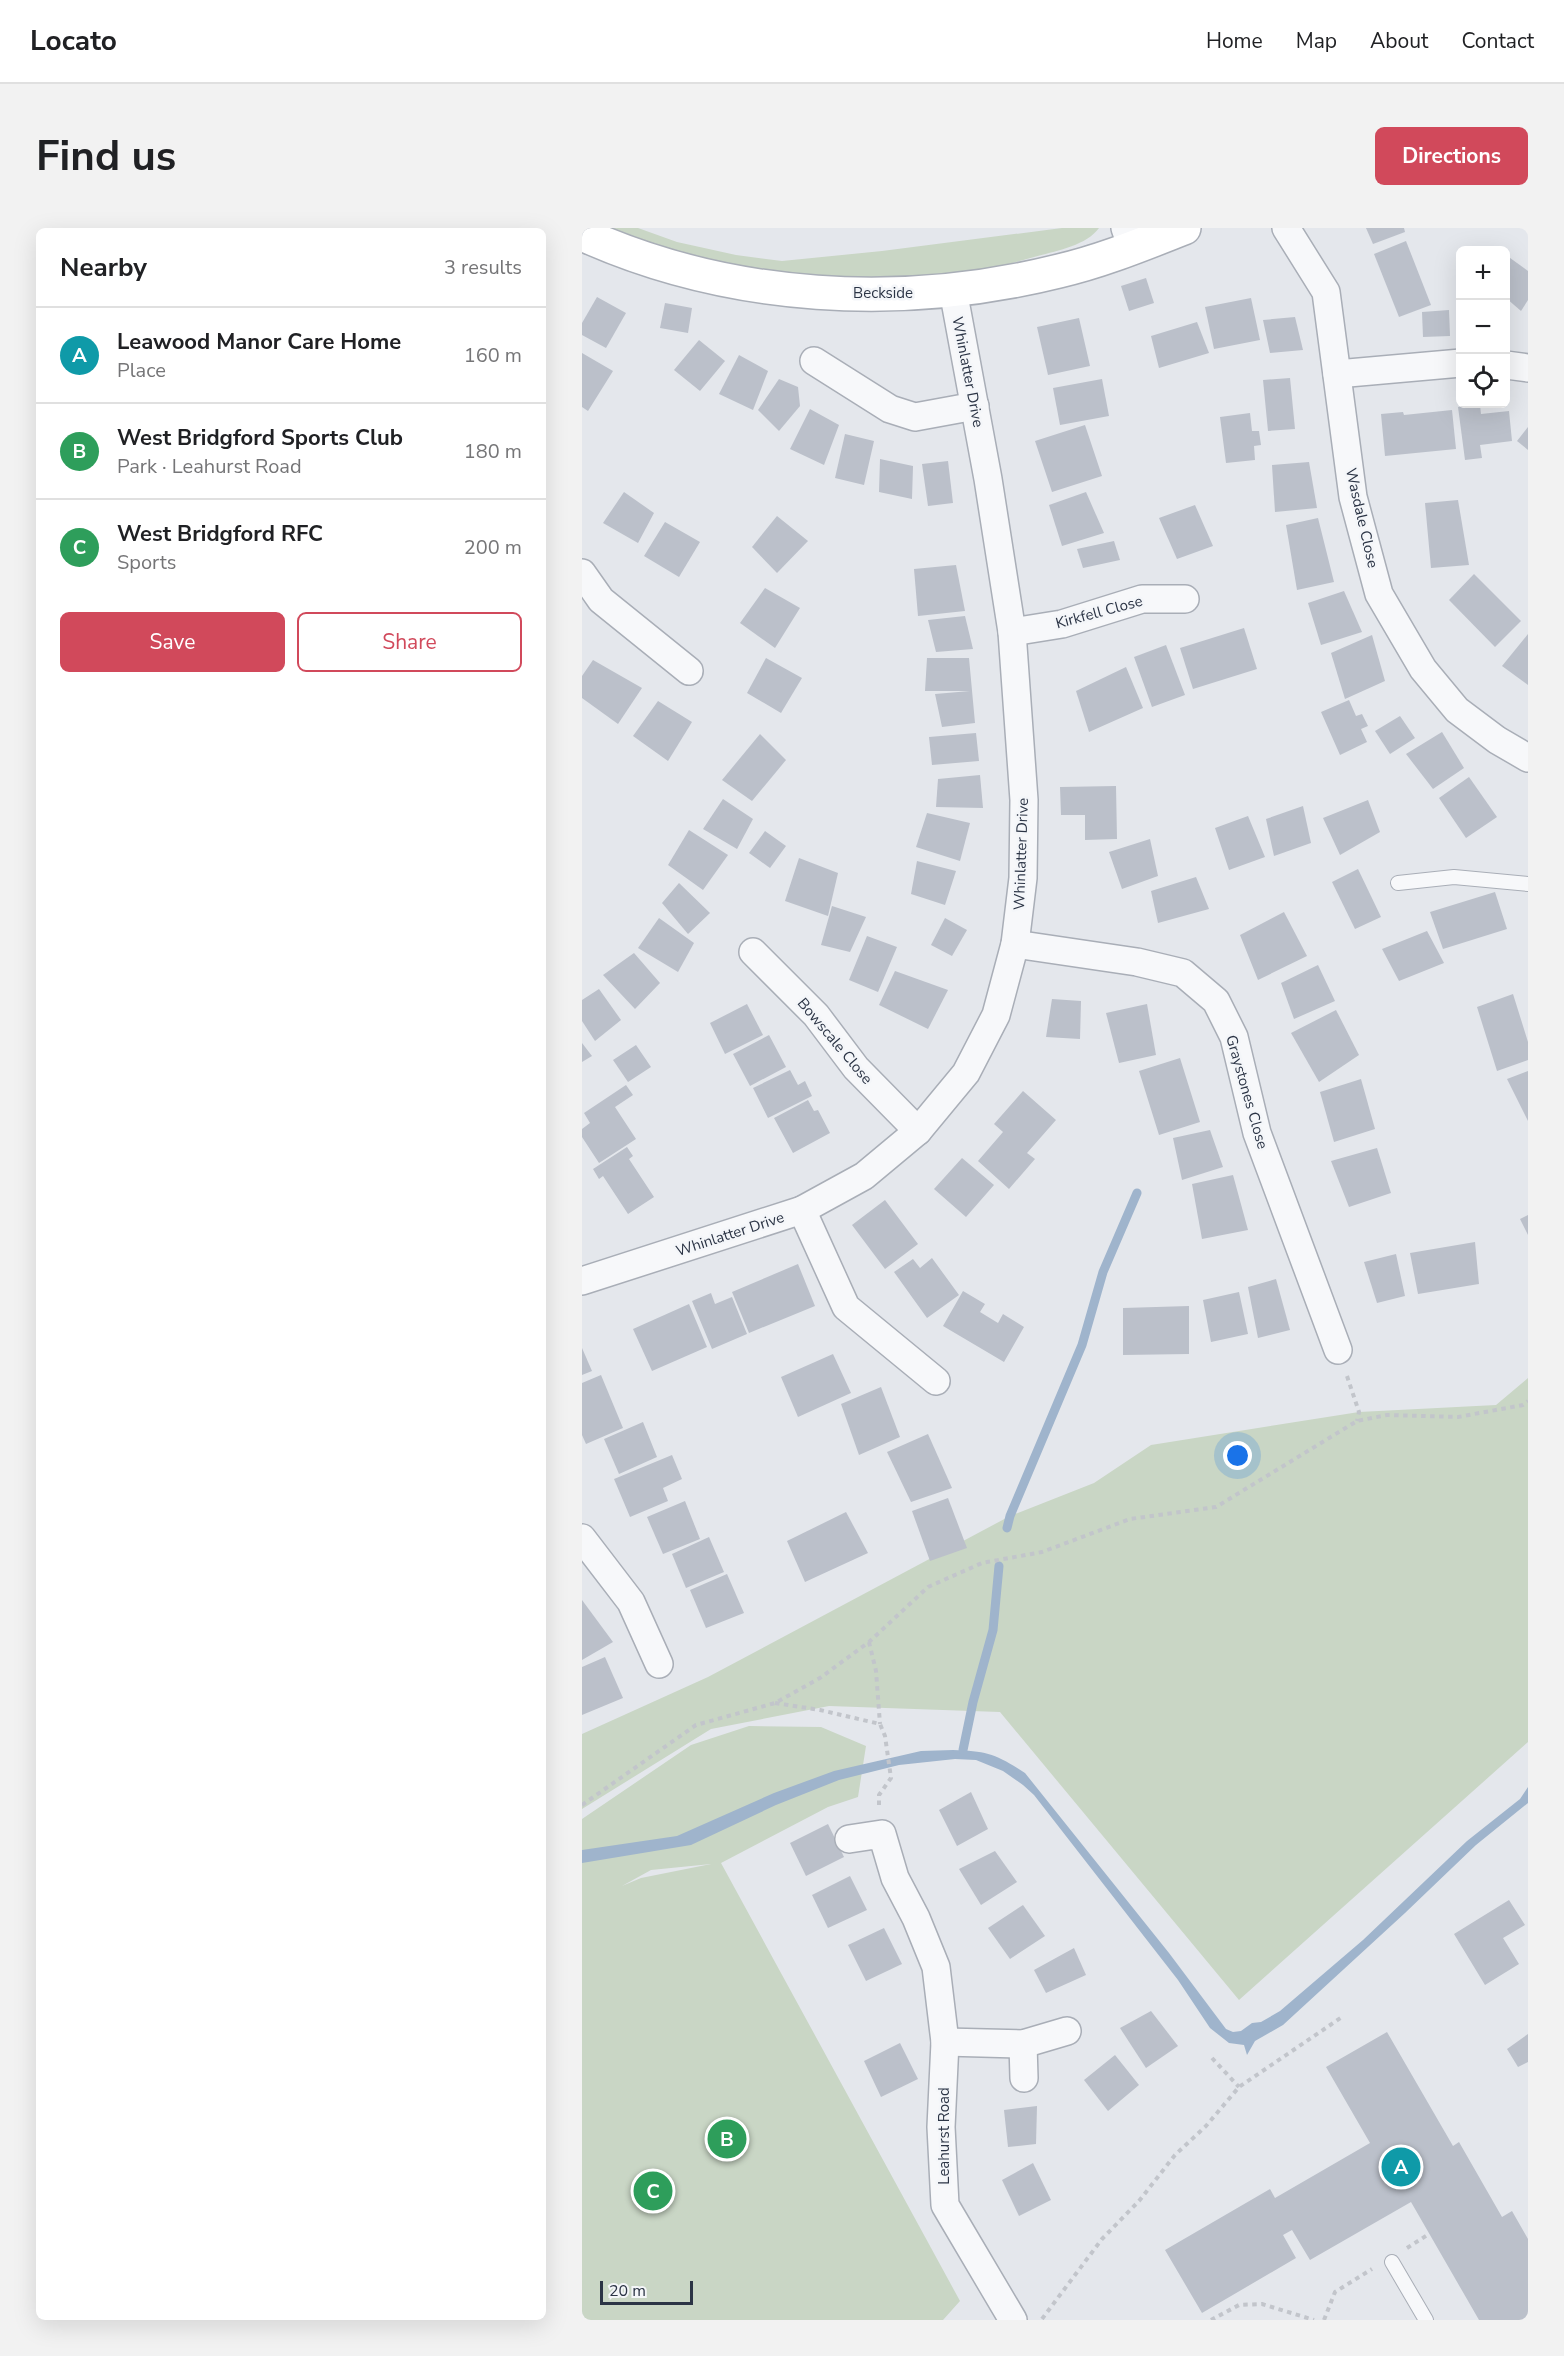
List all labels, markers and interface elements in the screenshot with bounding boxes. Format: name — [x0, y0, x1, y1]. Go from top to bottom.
text: Locato — [30, 22, 117, 60]
text: Home — [1206, 27, 1263, 55]
text: Map — [1296, 27, 1337, 55]
text: About — [1370, 27, 1428, 55]
text: Contact — [1461, 27, 1534, 55]
button: Directions — [1375, 127, 1528, 185]
text: Find us — [36, 128, 176, 185]
map controls — [1456, 246, 1510, 408]
button: + — [1456, 246, 1510, 300]
text: Nearby — [60, 250, 147, 285]
text: 3 results — [444, 254, 522, 281]
street label: Beckside — [853, 283, 913, 303]
button: − — [1456, 300, 1510, 354]
street label: Whinlatter Drive — [947, 315, 989, 429]
text: Leawood Manor Care Home — [117, 327, 401, 357]
text: A — [72, 342, 87, 369]
text: 160 m — [464, 342, 522, 369]
button: locate — [1456, 354, 1510, 408]
text: Place — [117, 357, 166, 384]
text: West Bridgford Sports Club — [117, 423, 403, 453]
text: B — [73, 438, 86, 465]
text: 180 m — [464, 438, 522, 465]
text: Park · Leahurst Road — [117, 453, 302, 480]
street label: Wasdale Close — [1341, 466, 1383, 570]
text: West Bridgford RFC — [117, 519, 323, 549]
text: C — [73, 534, 86, 561]
text: 200 m — [464, 534, 522, 561]
text: Sports — [117, 549, 176, 576]
street label: Kirkfell Close — [1053, 591, 1145, 633]
button: Save — [60, 612, 285, 672]
button: Share — [297, 612, 522, 672]
street label: Whinlatter Drive — [1009, 797, 1033, 911]
street label: Bowscale Close — [793, 994, 877, 1088]
street label: Graystones Close — [1221, 1033, 1273, 1151]
street label: Whinlatter Drive — [673, 1207, 787, 1261]
your location — [1223, 1441, 1252, 1470]
street label: Leahurst Road — [934, 2087, 954, 2185]
pin: B — [708, 2116, 746, 2162]
pin: A — [1382, 2144, 1420, 2190]
pin: C — [634, 2168, 672, 2214]
scale bar — [600, 2278, 693, 2306]
text: 20 m — [609, 2280, 646, 2302]

